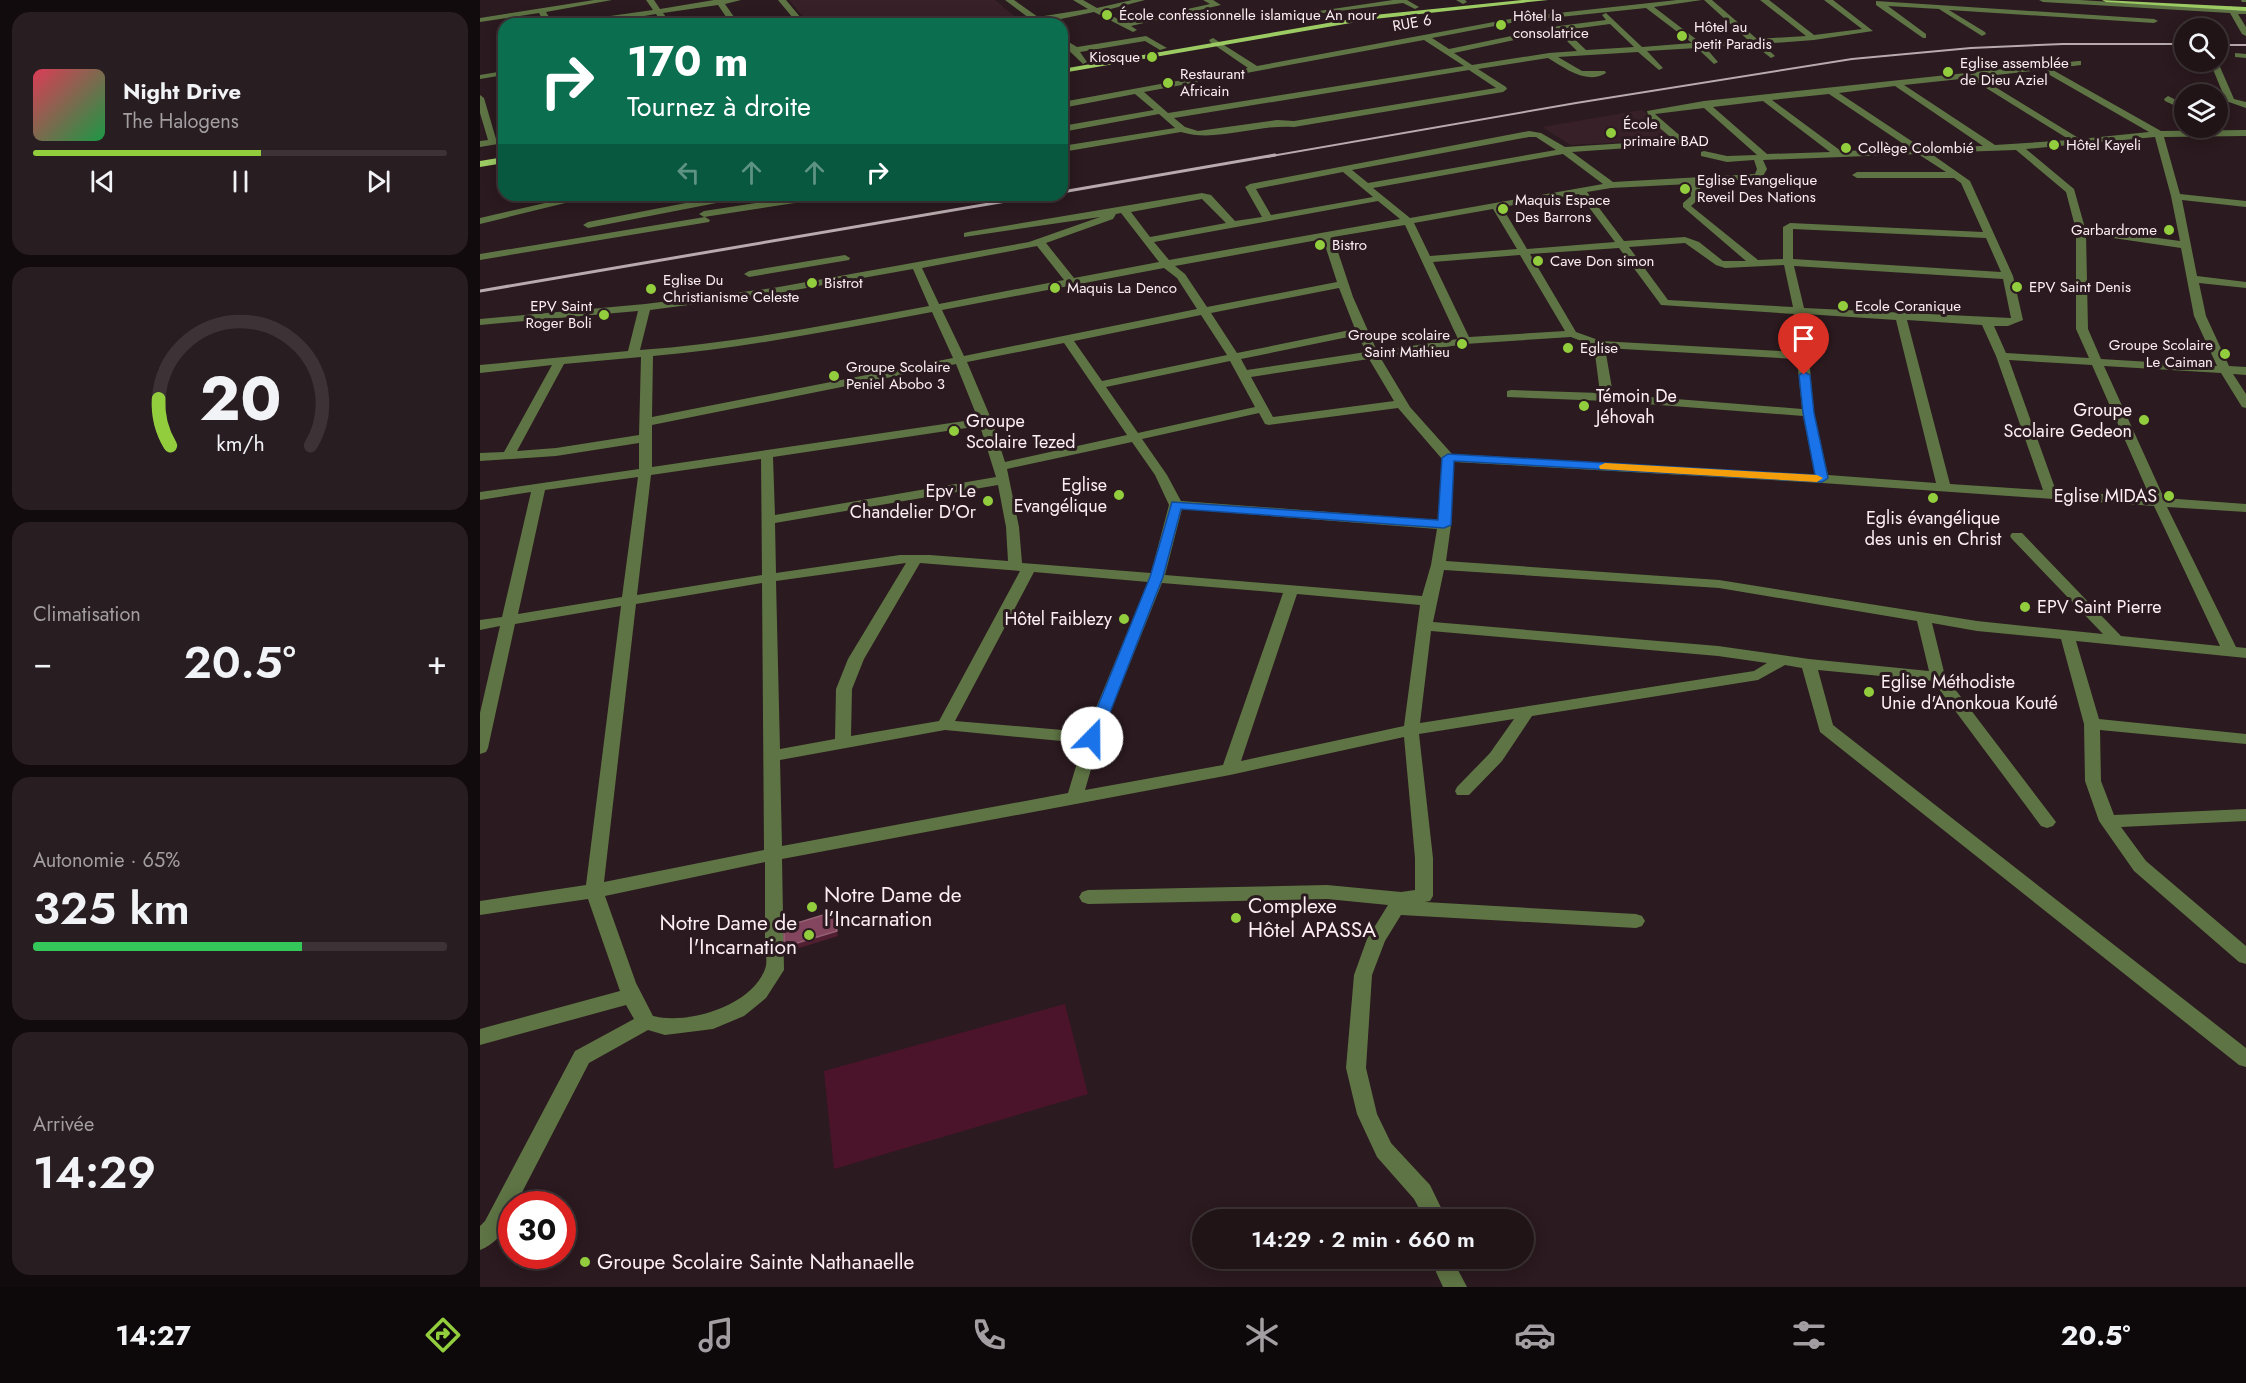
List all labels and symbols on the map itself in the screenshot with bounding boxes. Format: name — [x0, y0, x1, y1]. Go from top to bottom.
place label: École confessionnelle islamique An nour — [1119, 4, 1377, 26]
place label: Hôtel la consolatrice — [1513, 5, 1589, 44]
marker: École confessionnelle islamique An nour — [1100, 8, 1114, 22]
street label: RUE 6 — [1391, 9, 1433, 37]
place label: Hôtel au petit Paradis — [1694, 16, 1772, 55]
marker: Hôtel la consolatrice — [1494, 18, 1508, 32]
marker: Hôtel au petit Paradis — [1675, 29, 1689, 43]
place label: Kiosque — [1089, 46, 1140, 68]
marker: Kiosque — [1145, 50, 1159, 64]
place label: Eglise assemblée de Dieu Aziel — [1960, 52, 2069, 91]
place label: Restaurant Africain — [1180, 63, 1245, 102]
marker: Eglise assemblée de Dieu Aziel — [1941, 65, 1955, 79]
marker: Restaurant Africain — [1161, 76, 1175, 90]
place label: École primaire BAD — [1623, 113, 1709, 152]
marker: École primaire BAD — [1604, 126, 1618, 140]
place label: Hôtel Kayeli — [2066, 134, 2141, 156]
place label: Collège Colombié — [1858, 137, 1974, 159]
marker: Hôtel Kayeli — [2047, 138, 2061, 152]
marker: Collège Colombié — [1839, 141, 1853, 155]
place label: Eglise Evangelique Reveil Des Nations — [1697, 169, 1817, 208]
marker: Eglise Evangelique Reveil Des Nations — [1678, 182, 1692, 196]
place label: Maquis Espace Des Barrons — [1515, 189, 1610, 228]
marker: Maquis Espace Des Barrons — [1496, 202, 1510, 216]
place label: Garbardrome — [2071, 219, 2157, 241]
marker: Garbardrome — [2162, 223, 2176, 237]
place label: Bistro — [1332, 234, 1367, 256]
marker: Bistro — [1313, 238, 1327, 252]
place label: Cave Don simon — [1550, 250, 1655, 272]
marker: Cave Don simon — [1531, 254, 1545, 268]
place label: Eglise Du Christianisme Celeste — [663, 269, 800, 308]
place label: Bistrot — [824, 272, 863, 294]
marker: Bistrot — [805, 276, 819, 290]
place label: EPV Saint Denis — [2029, 276, 2131, 298]
place label: Maquis La Denco — [1067, 277, 1177, 299]
marker: EPV Saint Denis — [2010, 280, 2024, 294]
marker: Maquis La Denco — [1048, 281, 1062, 295]
marker: Eglise Du Christianisme Celeste — [644, 282, 658, 296]
place label: EPV Saint Roger Boli — [526, 295, 592, 334]
place label: Ecole Coranique — [1855, 295, 1961, 317]
marker: Ecole Coranique — [1836, 299, 1850, 313]
marker: EPV Saint Roger Boli — [597, 308, 611, 322]
pin — [1778, 313, 1829, 375]
place label: Groupe scolaire Saint Mathieu — [1348, 324, 1450, 363]
place label: Groupe Scolaire Le Caiman — [2109, 334, 2213, 373]
marker: Groupe scolaire Saint Mathieu — [1455, 337, 1469, 351]
place label: Eglise — [1580, 337, 1618, 359]
marker: Eglise — [1561, 341, 1575, 355]
marker: Groupe Scolaire Le Caiman — [2218, 347, 2232, 361]
place label: Groupe Scolaire Peniel Abobo 3 — [846, 356, 950, 395]
marker: Groupe Scolaire Peniel Abobo 3 — [827, 369, 841, 383]
place label: Témoin De Jéhovah — [1594, 383, 1677, 430]
place label: Groupe Scolaire Gedeon — [2004, 397, 2132, 444]
marker: Témoin De Jéhovah — [1577, 399, 1591, 413]
place label: Groupe Scolaire Tezed — [966, 408, 1075, 455]
marker: Groupe Scolaire Gedeon — [2137, 413, 2151, 427]
marker: Groupe Scolaire Tezed — [947, 424, 961, 438]
place label: Eglise Evangélique — [1014, 472, 1107, 519]
place label: Epv Le Chandelier D'Or — [850, 478, 977, 525]
place label: Eglise MIDAS — [2054, 483, 2157, 509]
marker: Eglise Evangélique — [1112, 488, 1126, 502]
marker: Eglise MIDAS — [2162, 489, 2176, 503]
marker: Eglis évangélique des unis en Christ — [1926, 491, 1940, 505]
marker: Epv Le Chandelier D'Or — [981, 494, 995, 508]
place label: Eglis évangélique des unis en Christ — [1865, 505, 2002, 552]
place label: EPV Saint Pierre — [2037, 594, 2162, 620]
marker: EPV Saint Pierre — [2018, 600, 2032, 614]
place label: Hôtel Faiblezy — [1005, 606, 1112, 632]
marker: Hôtel Faiblezy — [1117, 612, 1131, 626]
place label: Eglise Méthodiste Unie d'Anonkoua Kouté — [1881, 669, 2058, 716]
marker: Eglise Méthodiste Unie d'Anonkoua Kouté — [1862, 685, 1876, 699]
position arrow — [1060, 706, 1124, 770]
place label: Notre Dame de l’Incarnation — [824, 880, 962, 934]
place label: Complexe Hôtel APASSA — [1248, 891, 1376, 945]
marker: Notre Dame de l’Incarnation — [805, 900, 819, 914]
place label: Notre Dame de l'Incarnation — [660, 908, 797, 962]
marker: Complexe Hôtel APASSA — [1229, 911, 1243, 925]
marker: Notre Dame de l'Incarnation — [802, 928, 816, 942]
speed limit sign: 30 — [498, 1191, 576, 1269]
place label: Groupe Scolaire Sainte Nathanaelle — [597, 1247, 915, 1277]
marker: Groupe Scolaire Sainte Nathanaelle — [578, 1255, 592, 1269]

